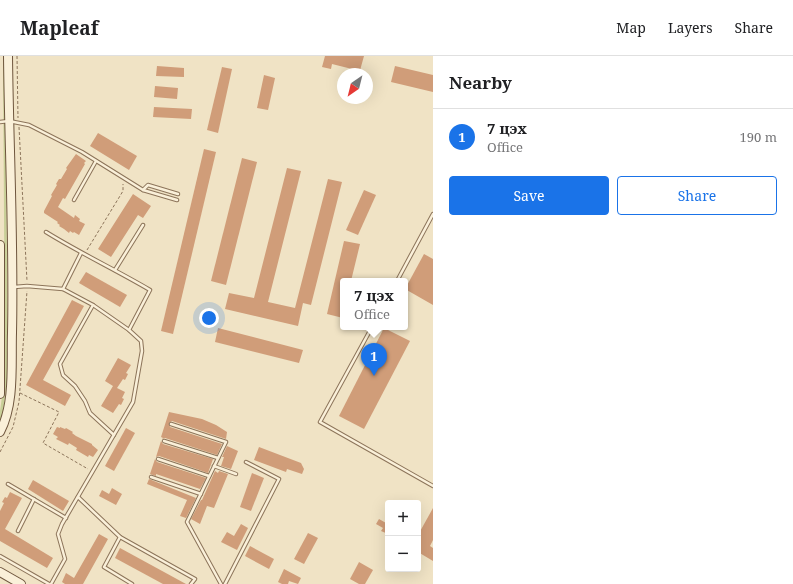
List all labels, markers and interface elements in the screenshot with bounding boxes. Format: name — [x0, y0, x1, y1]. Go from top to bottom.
text: Mapleaf — [20, 15, 98, 41]
text: Map — [616, 18, 646, 37]
text: Layers — [668, 18, 713, 37]
text: Share — [735, 18, 773, 37]
north arrow — [337, 68, 373, 104]
text: Nearby — [449, 71, 512, 94]
text: 7 цэх — [487, 118, 527, 138]
text: 1 — [458, 128, 466, 146]
text: 190 m — [740, 128, 777, 146]
text: Office — [487, 138, 523, 156]
button: Save — [449, 176, 609, 215]
button: Share — [617, 176, 777, 215]
popup — [340, 278, 408, 330]
text: 7 цэх — [354, 285, 394, 305]
text: Office — [354, 305, 390, 323]
your location — [199, 308, 219, 328]
pin: 1 — [361, 343, 387, 376]
map controls — [385, 500, 421, 572]
button: + — [385, 500, 421, 536]
button: − — [385, 536, 421, 572]

